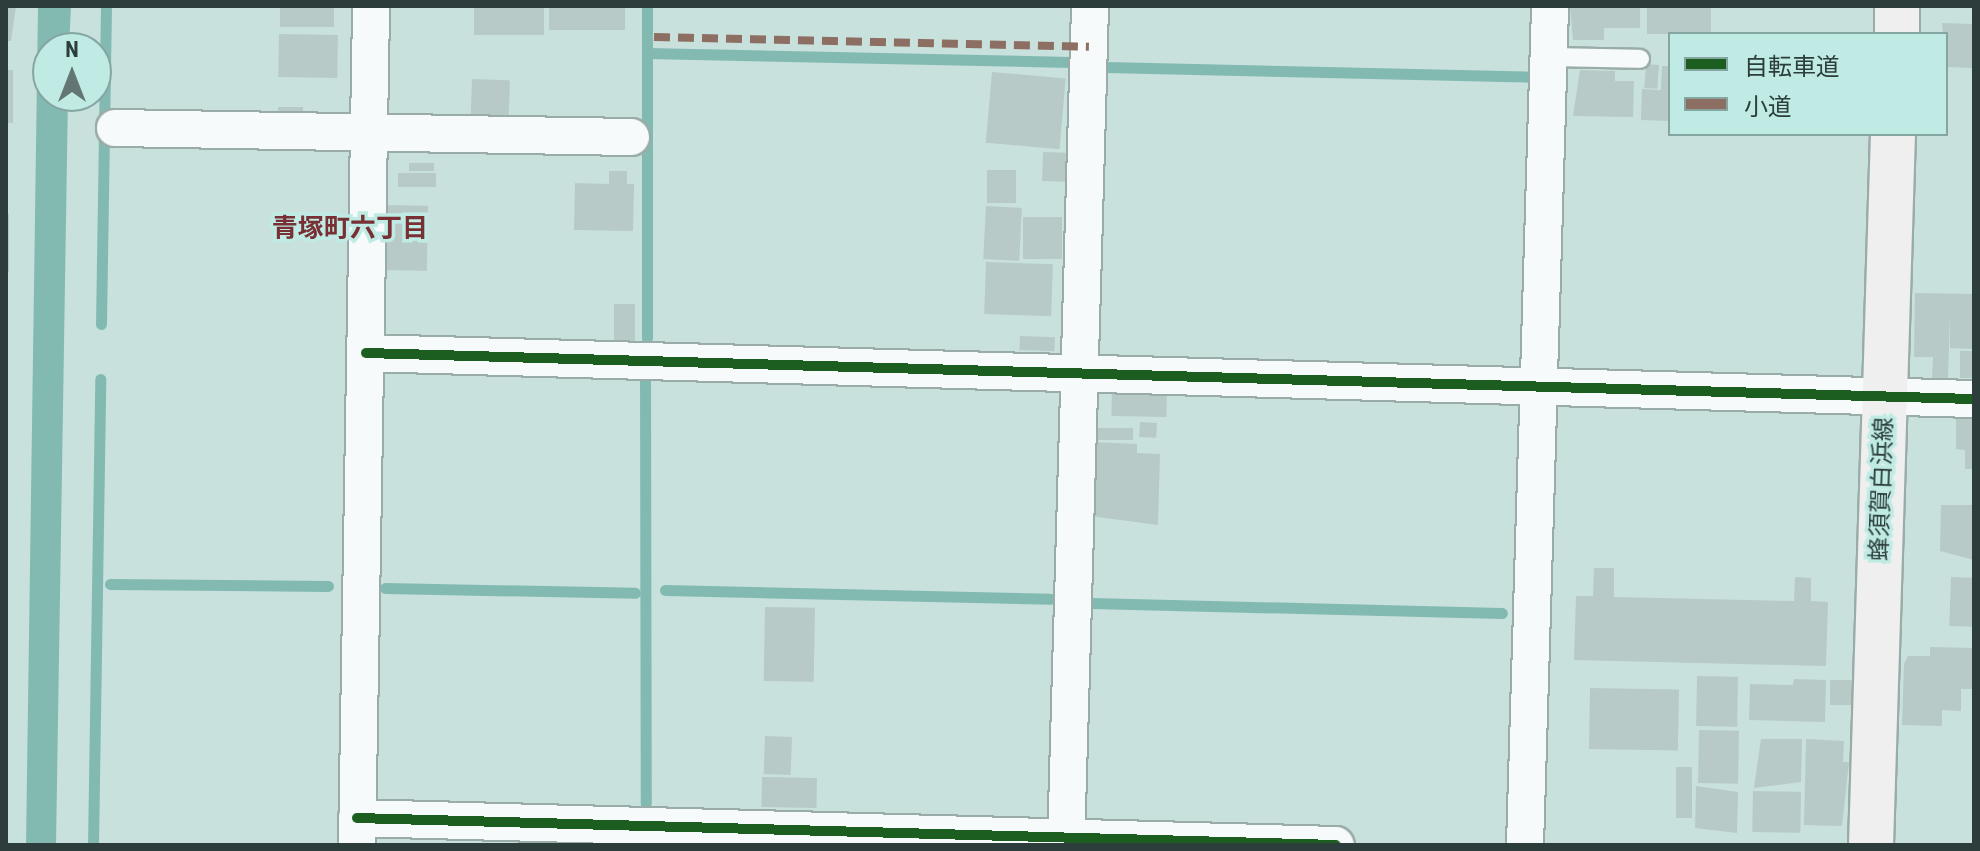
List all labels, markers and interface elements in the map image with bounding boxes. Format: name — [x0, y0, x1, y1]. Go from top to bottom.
north arrow — [32, 32, 112, 112]
legend — [1668, 32, 1948, 136]
text: N — [65, 37, 79, 62]
text: 自転車道 — [1744, 53, 1840, 81]
text: 小道 — [1744, 93, 1792, 121]
district label: 青塚町六丁目 — [272, 213, 428, 245]
street label: 蜂須賀白浜線 — [1865, 417, 1899, 561]

